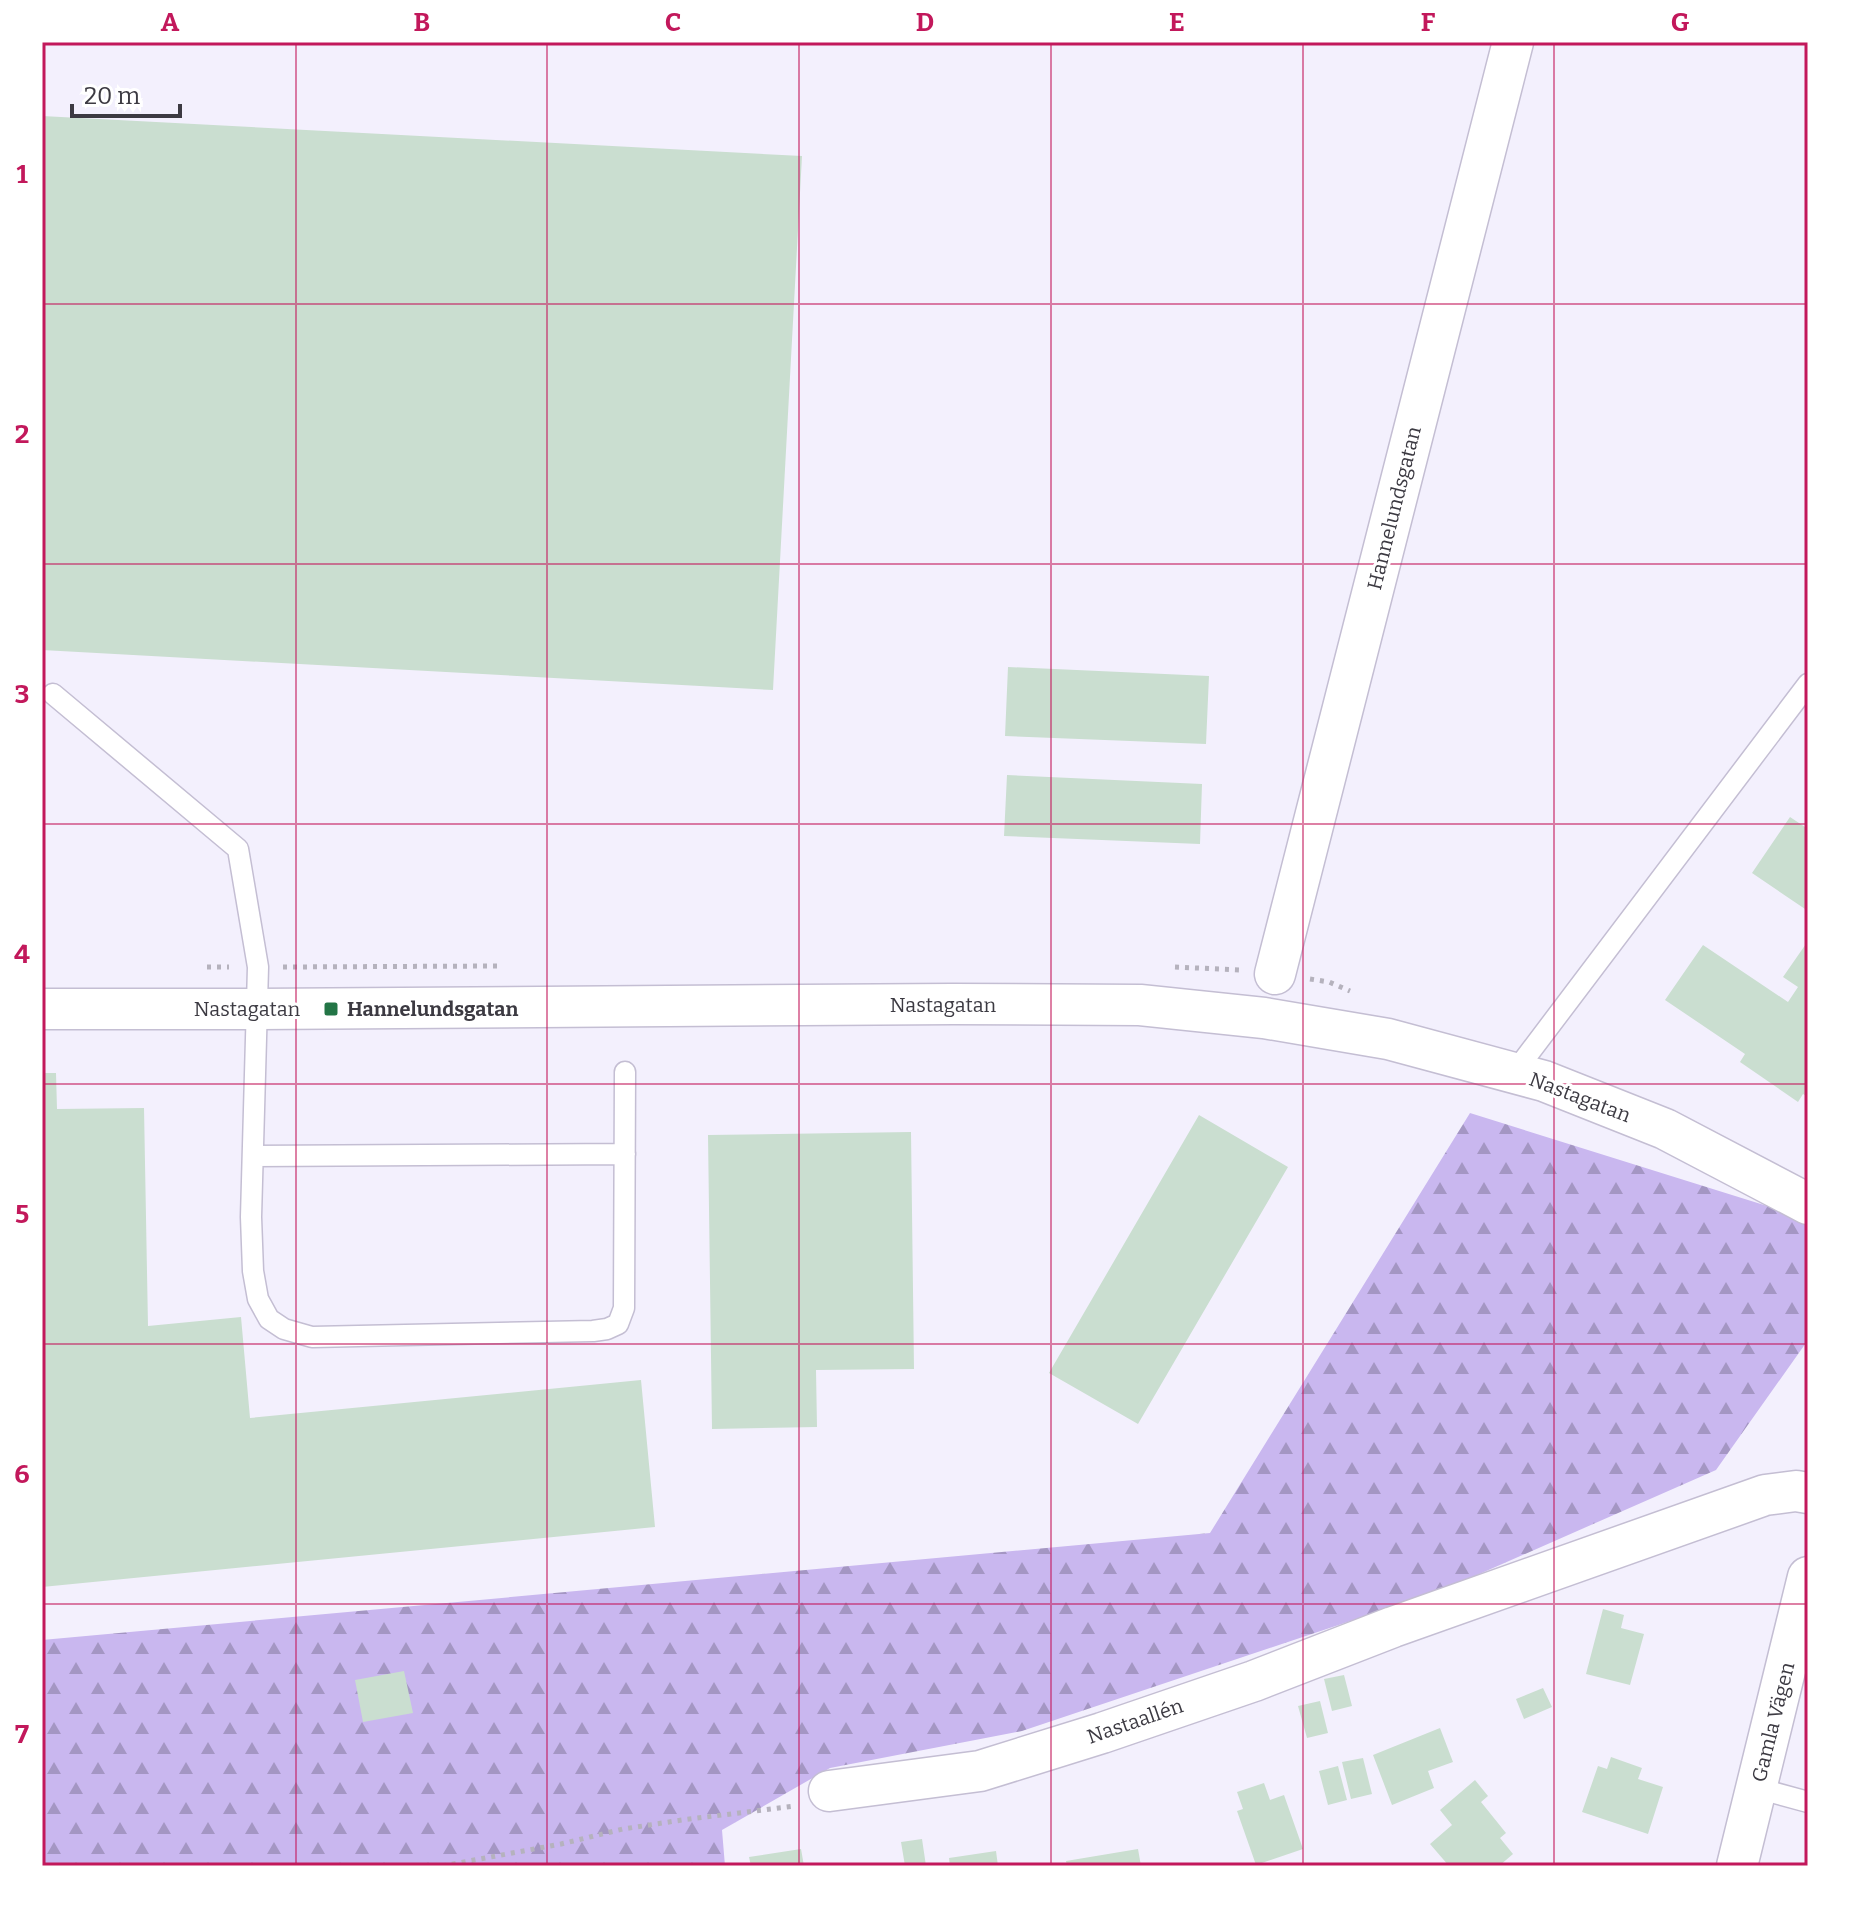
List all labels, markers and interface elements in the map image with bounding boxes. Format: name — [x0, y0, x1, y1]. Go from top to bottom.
text: A — [161, 7, 180, 38]
text: B — [414, 7, 430, 38]
text: C — [665, 7, 681, 38]
text: D — [916, 7, 934, 38]
text: E — [1169, 7, 1185, 38]
text: F — [1421, 7, 1436, 38]
text: G — [1671, 7, 1690, 38]
scale bar — [72, 68, 180, 118]
text: 20 m — [84, 82, 140, 110]
text: 1 — [16, 159, 28, 190]
text: 2 — [15, 419, 29, 450]
street label: Hannelundsgatan — [1362, 423, 1426, 592]
text: 3 — [15, 679, 29, 710]
text: 4 — [14, 939, 30, 970]
street label: Nastagatan — [890, 993, 997, 1017]
street label: Nastagatan — [194, 997, 301, 1021]
place label: Hannelundsgatan — [347, 997, 518, 1021]
marker: Hannelundsgatan — [322, 1000, 340, 1018]
street label: Nastagatan — [1526, 1067, 1634, 1127]
text: 5 — [15, 1199, 29, 1230]
text: 6 — [14, 1459, 30, 1490]
street label: Gamla Vägen — [1747, 1659, 1800, 1784]
street label: Nastaallén — [1084, 1693, 1187, 1749]
text: 7 — [15, 1719, 29, 1750]

